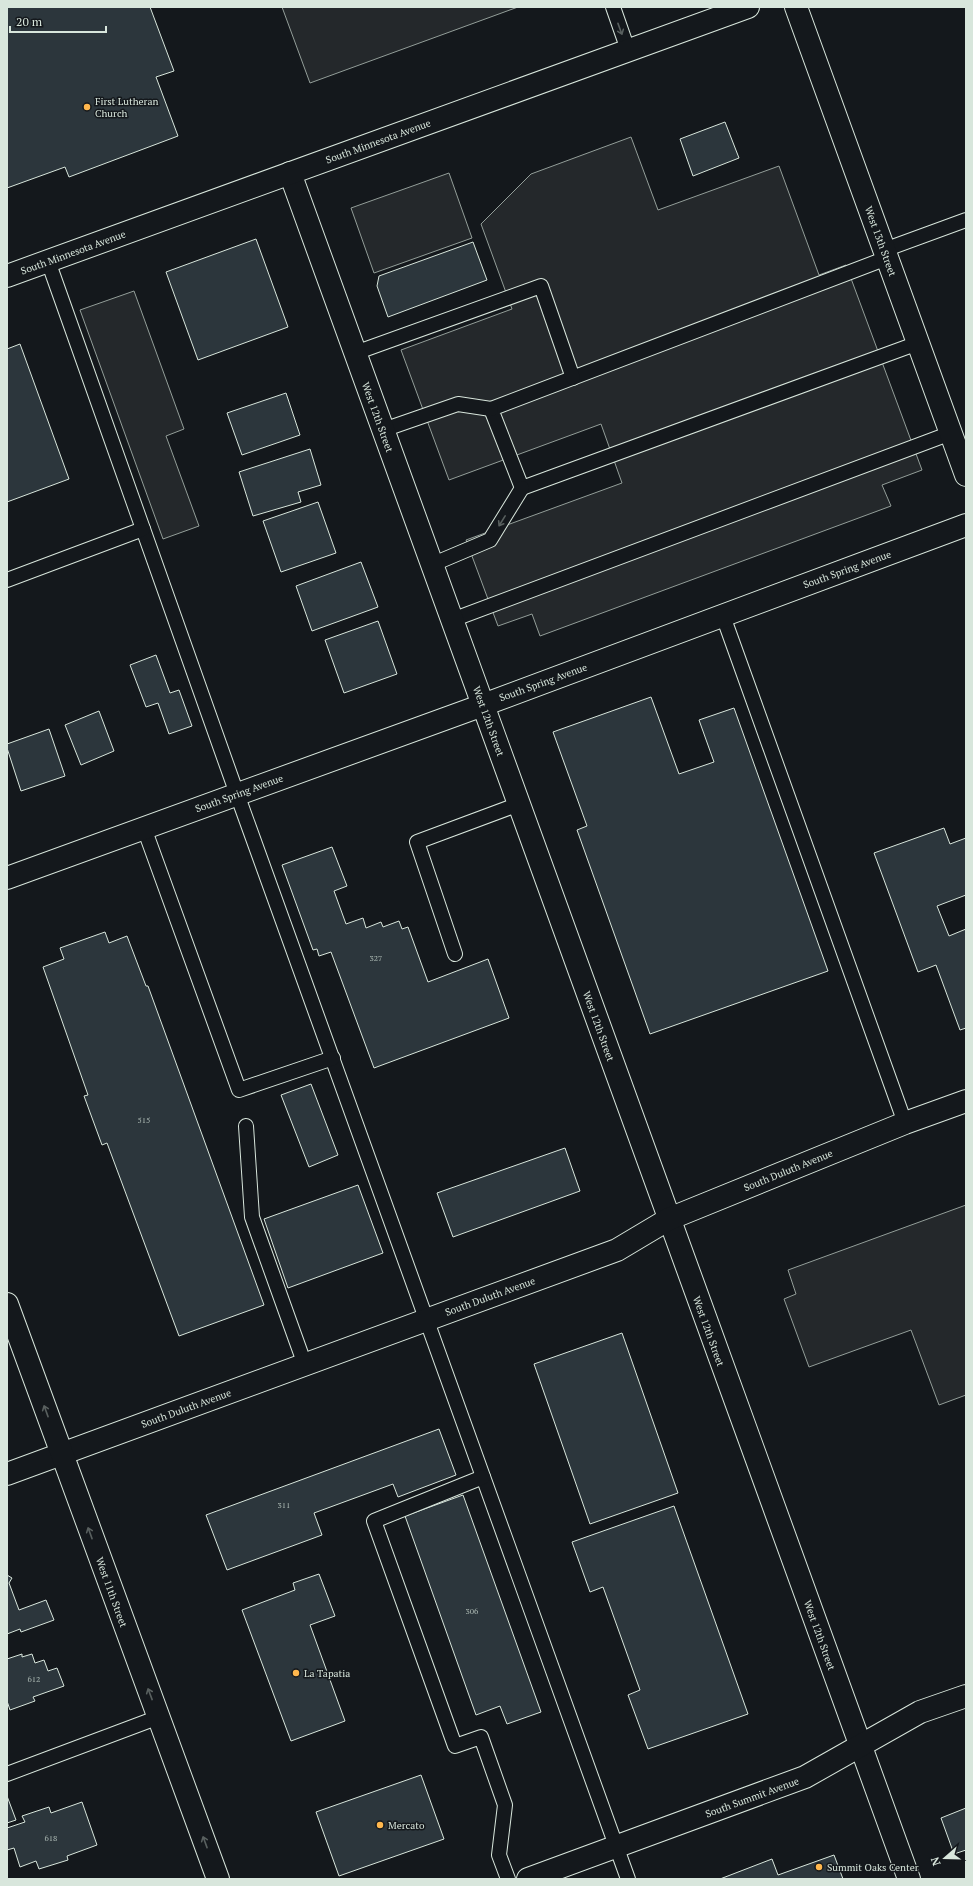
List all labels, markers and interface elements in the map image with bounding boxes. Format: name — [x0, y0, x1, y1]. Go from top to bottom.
scale bar — [10, 8, 106, 34]
text: 20 m — [16, 14, 43, 29]
one-way arrow — [617, 22, 625, 34]
place label: First Lutheran Church — [95, 95, 158, 120]
marker: First Lutheran Church — [82, 102, 92, 112]
street label: South Minnesota Avenue — [324, 116, 432, 167]
street label: West 13th Street — [862, 204, 899, 278]
street label: South Minnesota Avenue — [19, 227, 127, 278]
street label: West 12th Street — [359, 380, 396, 454]
one-way arrow — [498, 515, 506, 526]
street label: South Spring Avenue — [801, 548, 893, 591]
street label: South Spring Avenue — [497, 661, 589, 704]
street label: West 12th Street — [470, 684, 507, 758]
street label: South Spring Avenue — [193, 772, 285, 815]
house number: 327 — [370, 953, 382, 963]
street label: West 12th Street — [580, 989, 617, 1063]
house number: 515 — [138, 1115, 150, 1125]
street label: South Duluth Avenue — [742, 1147, 835, 1194]
street label: South Duluth Avenue — [443, 1274, 537, 1319]
street label: West 12th Street — [690, 1294, 727, 1368]
street label: South Duluth Avenue — [139, 1386, 233, 1431]
one-way arrow — [41, 1405, 49, 1417]
house number: 311 — [278, 1500, 290, 1510]
one-way arrow — [86, 1527, 94, 1539]
street label: West 11th Street — [93, 1555, 130, 1629]
street label: West 12th Street — [801, 1598, 838, 1672]
house number: 306 — [466, 1606, 479, 1616]
place label: La Tapatia — [304, 1667, 350, 1680]
marker: La Tapatia — [291, 1668, 301, 1678]
house number: 612 — [28, 1674, 40, 1684]
one-way arrow — [146, 1689, 154, 1701]
street label: South Summit Avenue — [704, 1774, 801, 1820]
place label: Mercato — [388, 1819, 425, 1832]
marker: Mercato — [375, 1820, 385, 1830]
house number: 618 — [45, 1833, 57, 1843]
one-way arrow — [200, 1837, 208, 1849]
north arrow — [925, 1838, 965, 1878]
text: N — [927, 1854, 944, 1868]
place label: Summit Oaks Center — [827, 1861, 919, 1874]
marker: Summit Oaks Center — [814, 1862, 824, 1872]

